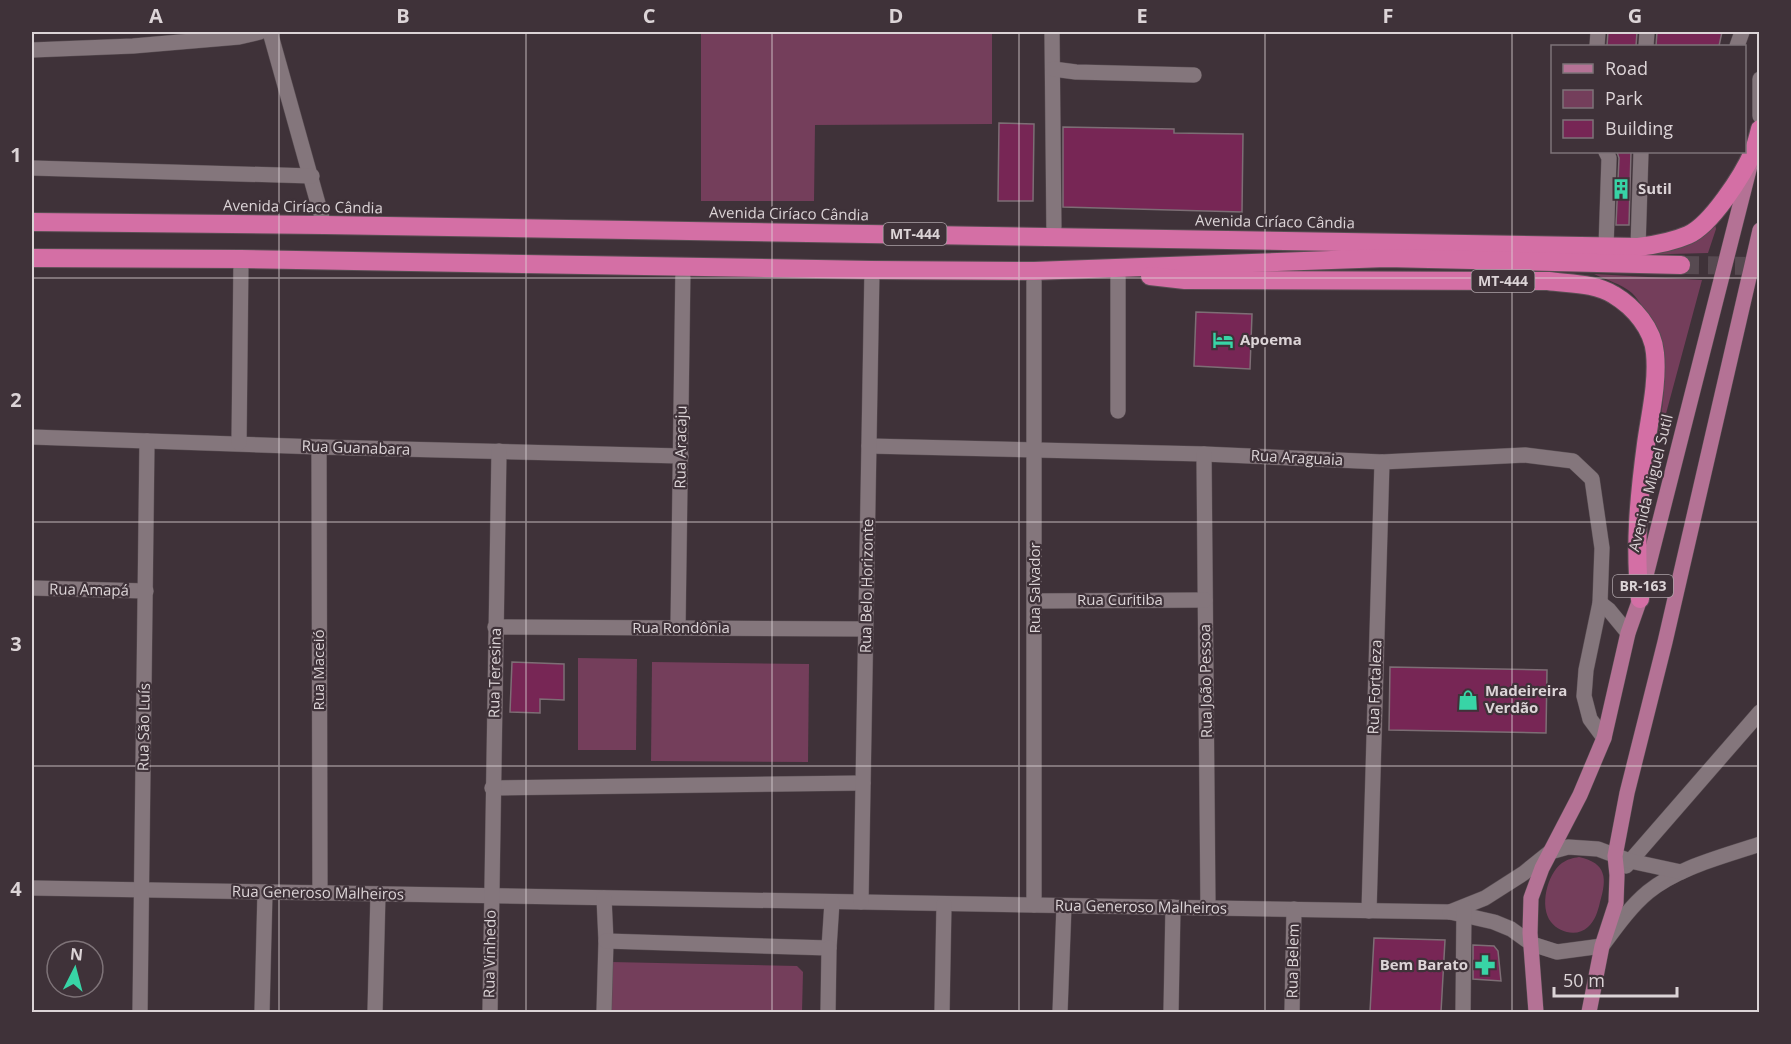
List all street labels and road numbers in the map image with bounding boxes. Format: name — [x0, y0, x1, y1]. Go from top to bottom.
street label: Avenida Ciríaco Cândia — [223, 195, 383, 217]
street label: Avenida Ciríaco Cândia — [709, 202, 869, 224]
street label: Avenida Ciríaco Cândia — [1195, 210, 1355, 232]
road number: MT-444 — [884, 223, 946, 245]
road number: MT-444 — [1472, 270, 1534, 292]
street label: Rua Aracaju — [669, 405, 691, 489]
street label: Avenida Miguel Sutil — [1623, 412, 1677, 554]
street label: Rua Guanabara — [301, 435, 411, 459]
street label: Rua Araguaia — [1250, 445, 1344, 469]
street label: Rua Belo Horizonte — [855, 519, 877, 653]
street label: Rua Salvador — [1024, 542, 1044, 634]
road number: BR-163 — [1613, 575, 1673, 597]
street label: Rua Amapá — [49, 578, 129, 600]
street label: Rua Curitiba — [1077, 589, 1163, 609]
street label: Rua Rondônia — [632, 617, 730, 637]
street label: Rua João Pessoa — [1194, 624, 1216, 738]
street label: Rua Teresina — [483, 628, 505, 718]
street label: Rua Maceió — [308, 630, 328, 710]
street label: Rua Fortaleza — [1362, 639, 1386, 735]
street label: Rua São Luís — [132, 683, 154, 771]
street label: Rua Generoso Malheiros — [232, 880, 404, 904]
street label: Rua Generoso Malheiros — [1055, 894, 1227, 918]
street label: Rua Vinhedo — [478, 910, 500, 998]
street label: Rua Belem — [1281, 923, 1303, 999]

